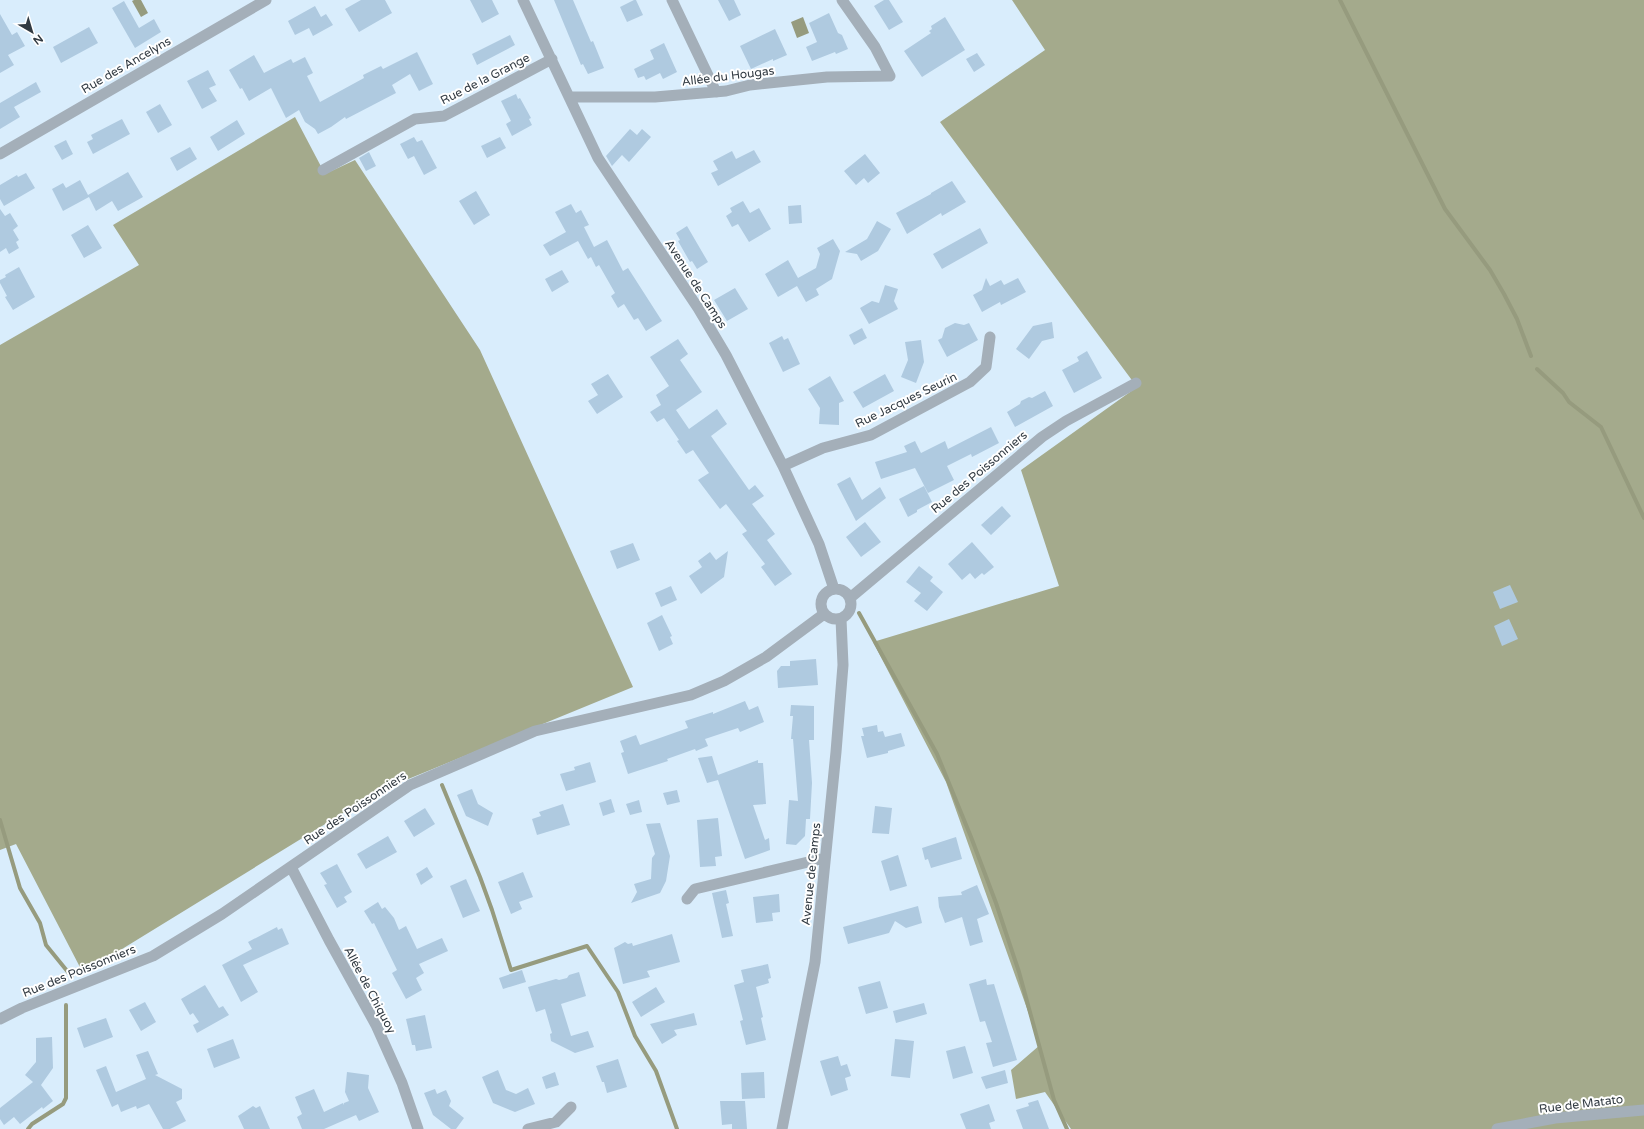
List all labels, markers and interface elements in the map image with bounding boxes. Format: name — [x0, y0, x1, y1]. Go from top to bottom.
north arrow — [12, 12, 52, 52]
text: N — [30, 32, 45, 47]
street label: Rue des Ancelyns — [79, 34, 173, 96]
street label: Rue de la Grange — [438, 50, 532, 108]
street label: Allée du Hougas — [681, 63, 775, 89]
street label: Avenue de Camps — [662, 237, 730, 331]
street label: Rue Jacques Seurin — [853, 369, 959, 431]
street label: Rue des Poissonniers — [928, 428, 1030, 516]
street label: Rue des Poissonniers — [301, 768, 409, 848]
street label: Avenue de Camps — [799, 822, 823, 926]
street label: Rue des Poissonniers — [20, 942, 138, 1000]
street label: Allée de Chiquoy — [341, 944, 399, 1036]
street label: Rue de Matato — [1538, 1092, 1624, 1116]

